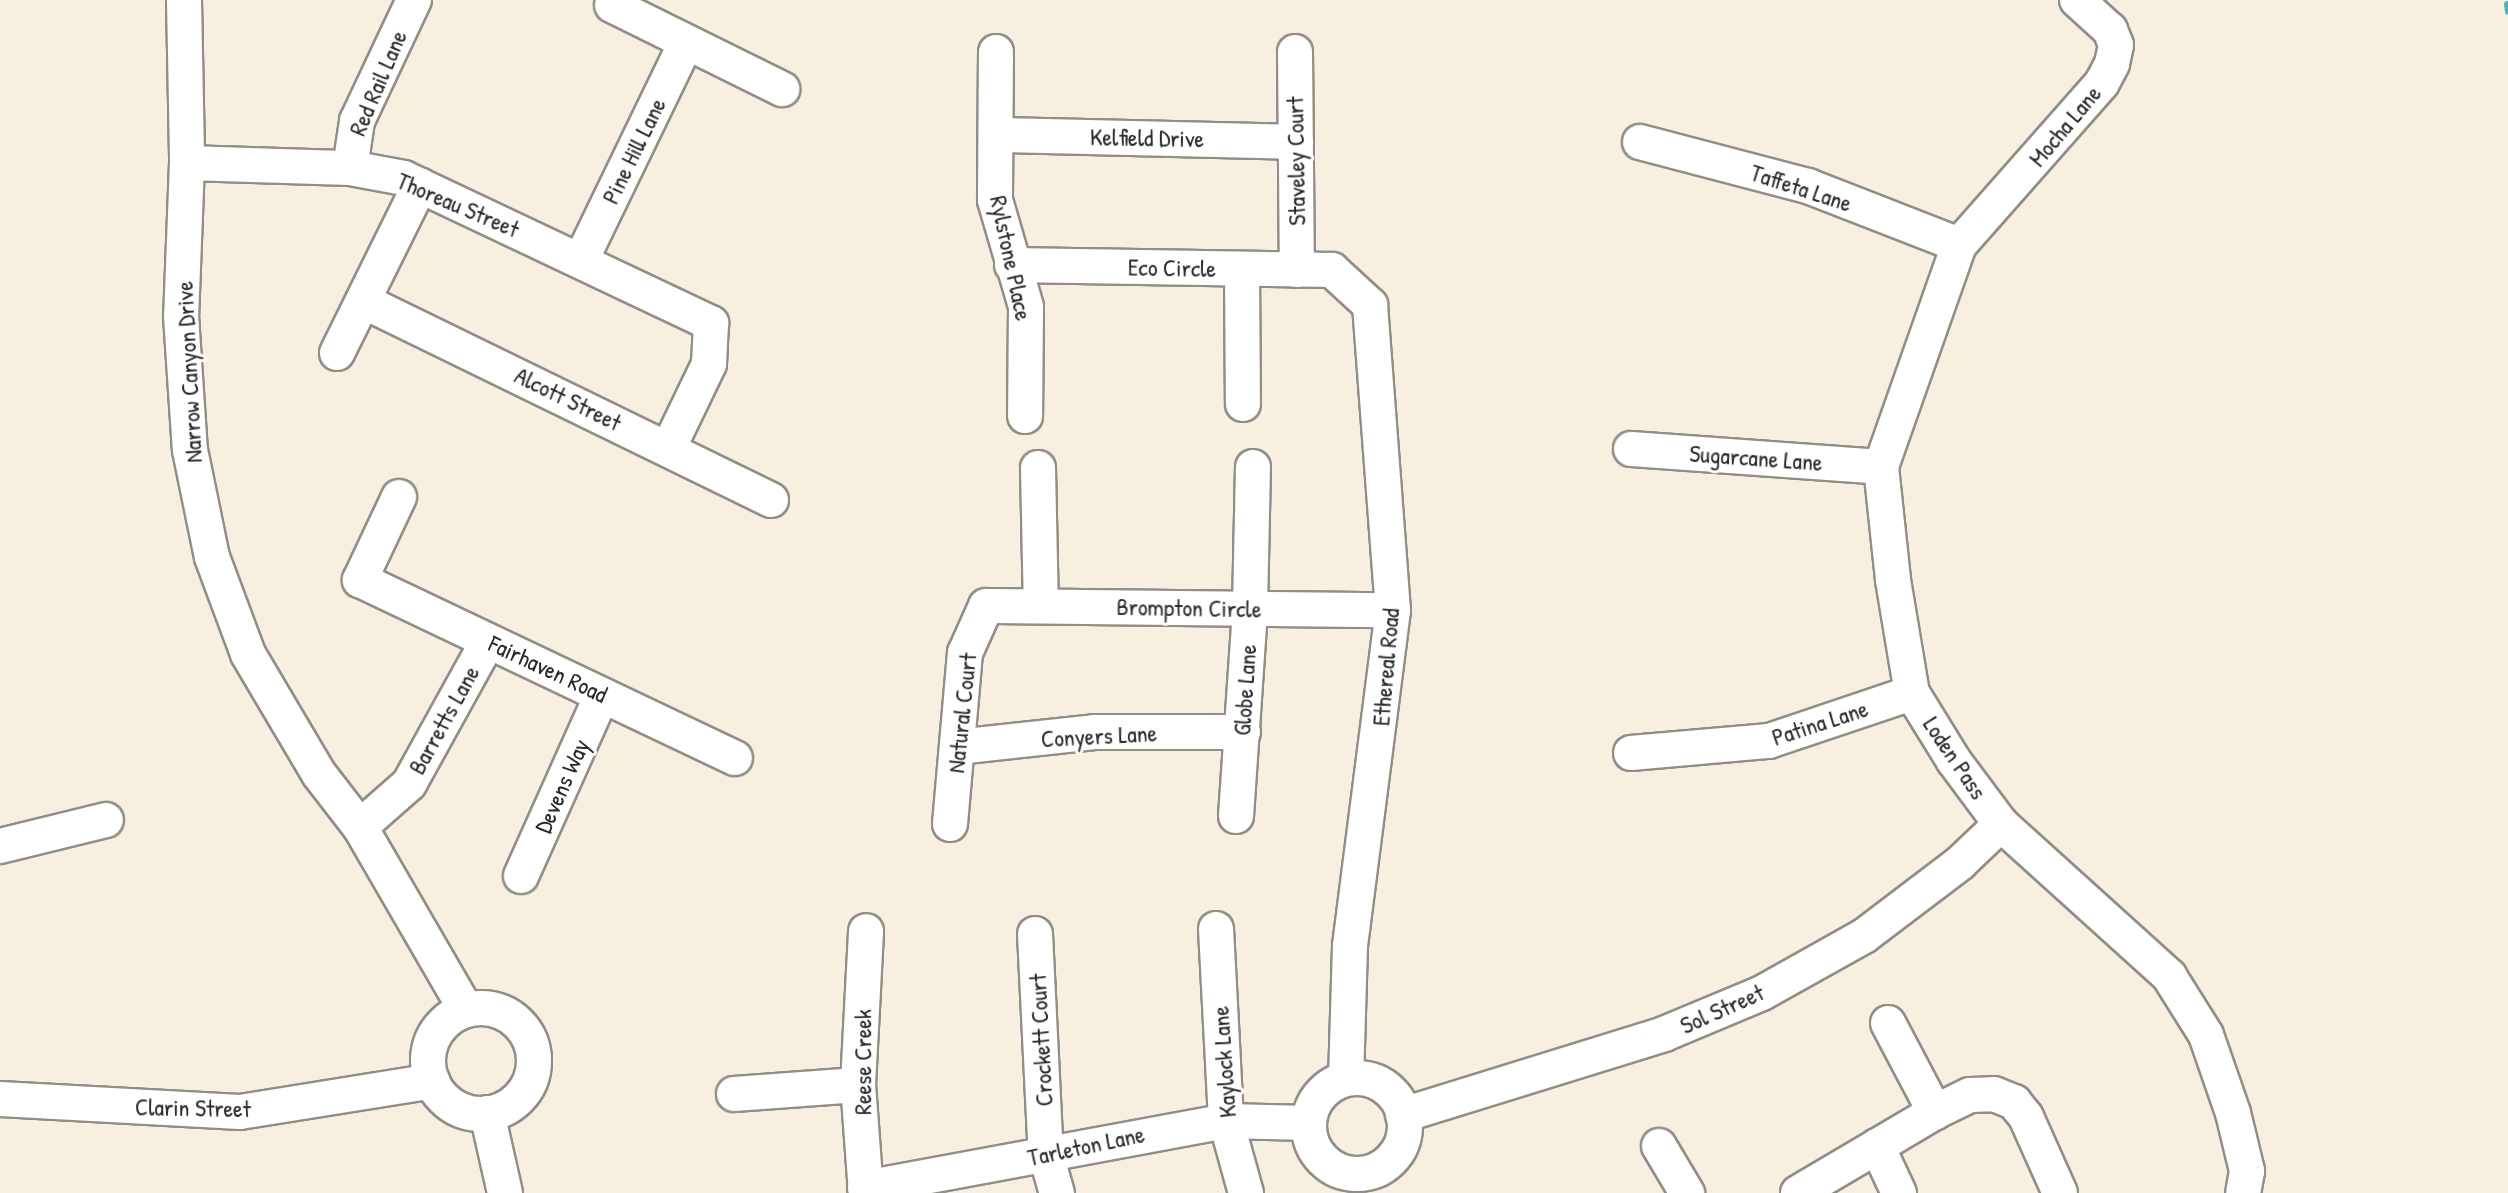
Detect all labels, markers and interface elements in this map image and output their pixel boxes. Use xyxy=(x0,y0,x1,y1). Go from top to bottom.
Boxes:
street label: Red Rail Lane xyxy=(343,26,413,140)
street label: Mocha Lane xyxy=(2023,80,2107,172)
street label: Pine Hill Lane xyxy=(596,93,672,209)
street label: Staveley Court xyxy=(1280,96,1312,226)
street label: Kelfield Drive xyxy=(1090,123,1204,153)
street label: Taffeta Lane xyxy=(1747,158,1855,218)
street label: Thoreau Street xyxy=(392,166,524,244)
street label: Rylstone Place xyxy=(984,193,1038,323)
street label: Eco Circle xyxy=(1128,253,1216,283)
street label: Narrow Canyon Drive xyxy=(170,281,208,463)
street label: Alcott Street xyxy=(510,361,626,437)
street label: Sugarcane Lane xyxy=(1688,439,1824,477)
street label: Brompton Circle xyxy=(1116,592,1262,624)
street label: Ethereal Road xyxy=(1367,607,1405,727)
street label: Fairhaven Road xyxy=(484,629,612,709)
street label: Globe Lane xyxy=(1227,643,1263,737)
street label: Natural Court xyxy=(941,652,983,774)
street label: Barretts Lane xyxy=(402,661,486,779)
street label: Patina Lane xyxy=(1768,694,1872,752)
street label: Loden Pass xyxy=(1917,711,1993,805)
street label: Conyers Lane xyxy=(1040,719,1158,753)
street label: Devens Way xyxy=(528,734,596,838)
street label: Crockett Court xyxy=(1023,973,1059,1107)
street label: Sol Street xyxy=(1676,978,1768,1040)
street label: Kaylock Lane xyxy=(1206,1005,1242,1119)
street label: Reese Creek xyxy=(849,1009,877,1115)
street label: Clarin Street xyxy=(135,1093,251,1123)
street label: Tarleton Lane xyxy=(1025,1120,1147,1172)

